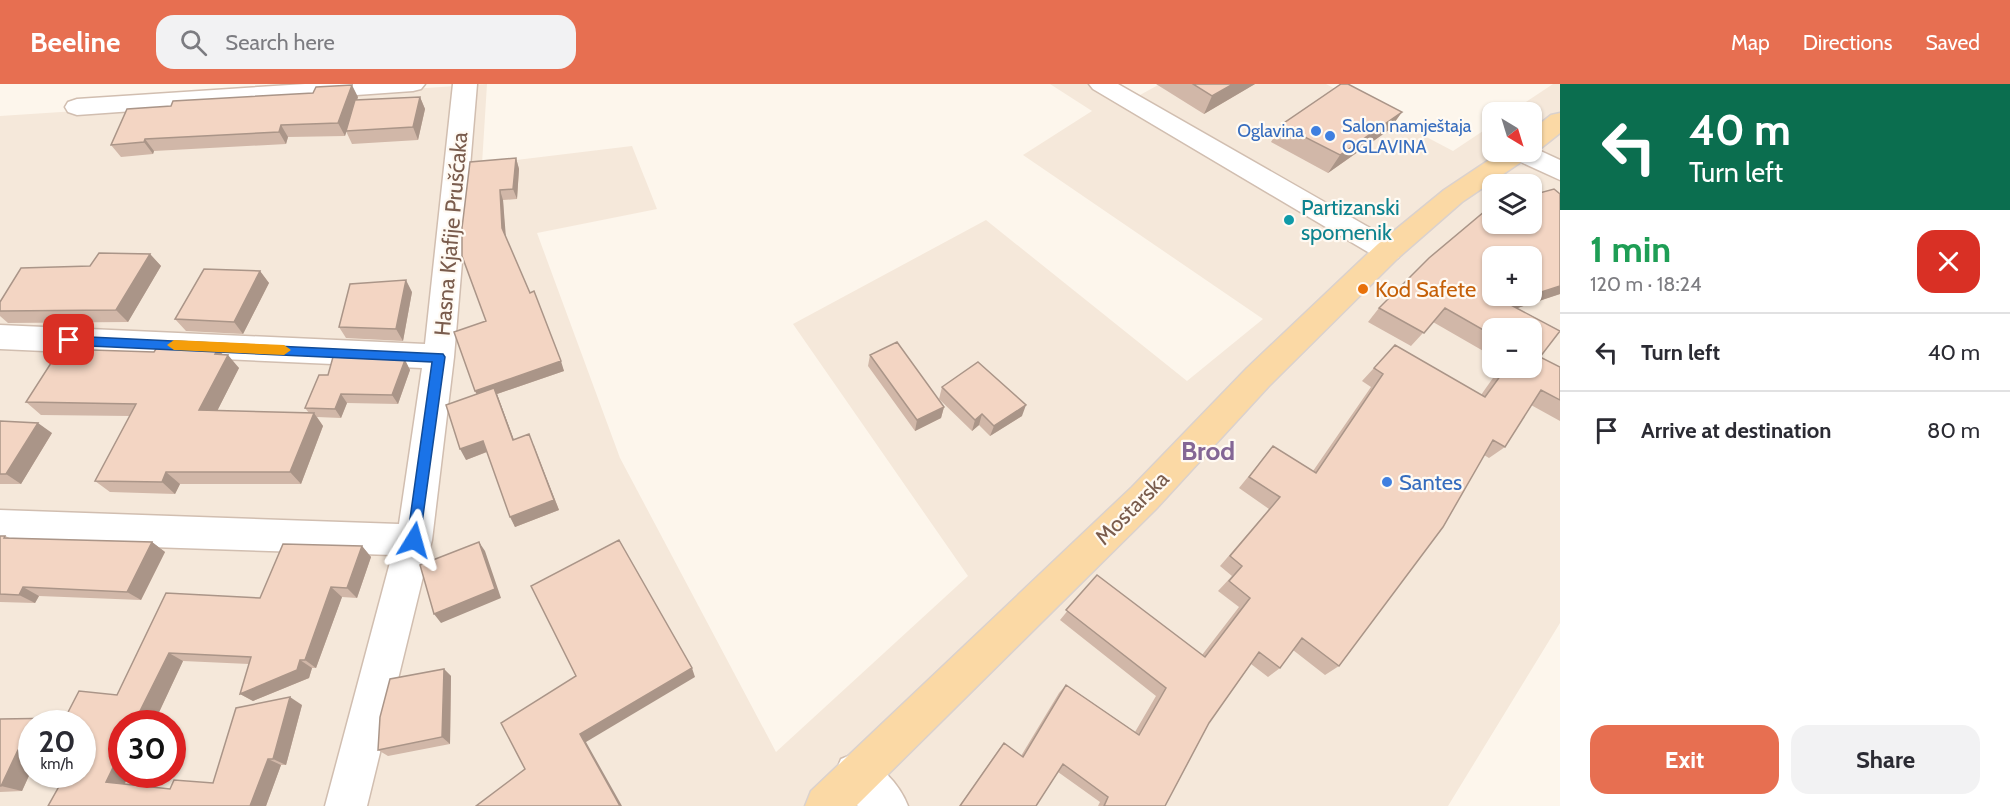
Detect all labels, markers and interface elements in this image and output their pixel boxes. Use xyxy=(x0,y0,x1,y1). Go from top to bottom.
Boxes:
search box xyxy=(156,15,576,69)
text: Beeline xyxy=(30,25,120,59)
icon: search xyxy=(177,26,210,59)
text: Search here xyxy=(225,29,335,56)
text: Map xyxy=(1731,30,1770,55)
text: Directions xyxy=(1803,30,1892,55)
text: Saved xyxy=(1925,30,1980,55)
north arrow xyxy=(1482,102,1542,162)
map controls xyxy=(1482,102,1542,378)
text: 40 m xyxy=(1689,104,1791,156)
icon: left xyxy=(1590,108,1668,186)
place label: Salon namještaja OGLAVINA xyxy=(1342,115,1472,158)
place label: Oglavina xyxy=(1237,120,1304,142)
marker: Oglavina xyxy=(1309,124,1323,138)
marker: Salon namještaja OGLAVINA xyxy=(1323,129,1337,143)
street label: Hasna Kjafije Prušćaka xyxy=(429,131,473,337)
text: Turn left xyxy=(1689,156,1783,189)
button: layers xyxy=(1482,174,1542,234)
place label: Partizanski spomenik xyxy=(1301,194,1400,246)
marker: Partizanski spomenik xyxy=(1282,213,1296,227)
text: 1 min xyxy=(1590,227,1671,271)
button: close xyxy=(1917,230,1980,293)
button: + xyxy=(1482,246,1542,306)
text: 120 m · 18:24 xyxy=(1590,272,1702,296)
place label: Kod Safete xyxy=(1375,276,1476,303)
marker: Kod Safete xyxy=(1356,282,1370,296)
pin xyxy=(43,314,94,365)
button: − xyxy=(1482,318,1542,378)
icon: arrive xyxy=(52,323,85,356)
icon: left xyxy=(1590,336,1623,369)
text: Turn left xyxy=(1641,339,1720,366)
text: 40 m xyxy=(1928,339,1980,366)
icon: arrive xyxy=(1590,414,1623,447)
text: Arrive at destination xyxy=(1641,417,1831,444)
text: 80 m xyxy=(1927,417,1980,444)
district label: Brod xyxy=(1181,435,1235,467)
street label: Mostarska xyxy=(1090,465,1175,550)
place label: Santes xyxy=(1399,469,1462,496)
marker: Santes xyxy=(1380,475,1394,489)
position arrow xyxy=(382,508,446,572)
speed limit sign: 30 xyxy=(108,710,186,788)
text: 20 xyxy=(38,723,76,760)
button: Exit xyxy=(1590,725,1779,794)
button: Share xyxy=(1791,725,1980,794)
text: km/h xyxy=(41,755,73,773)

